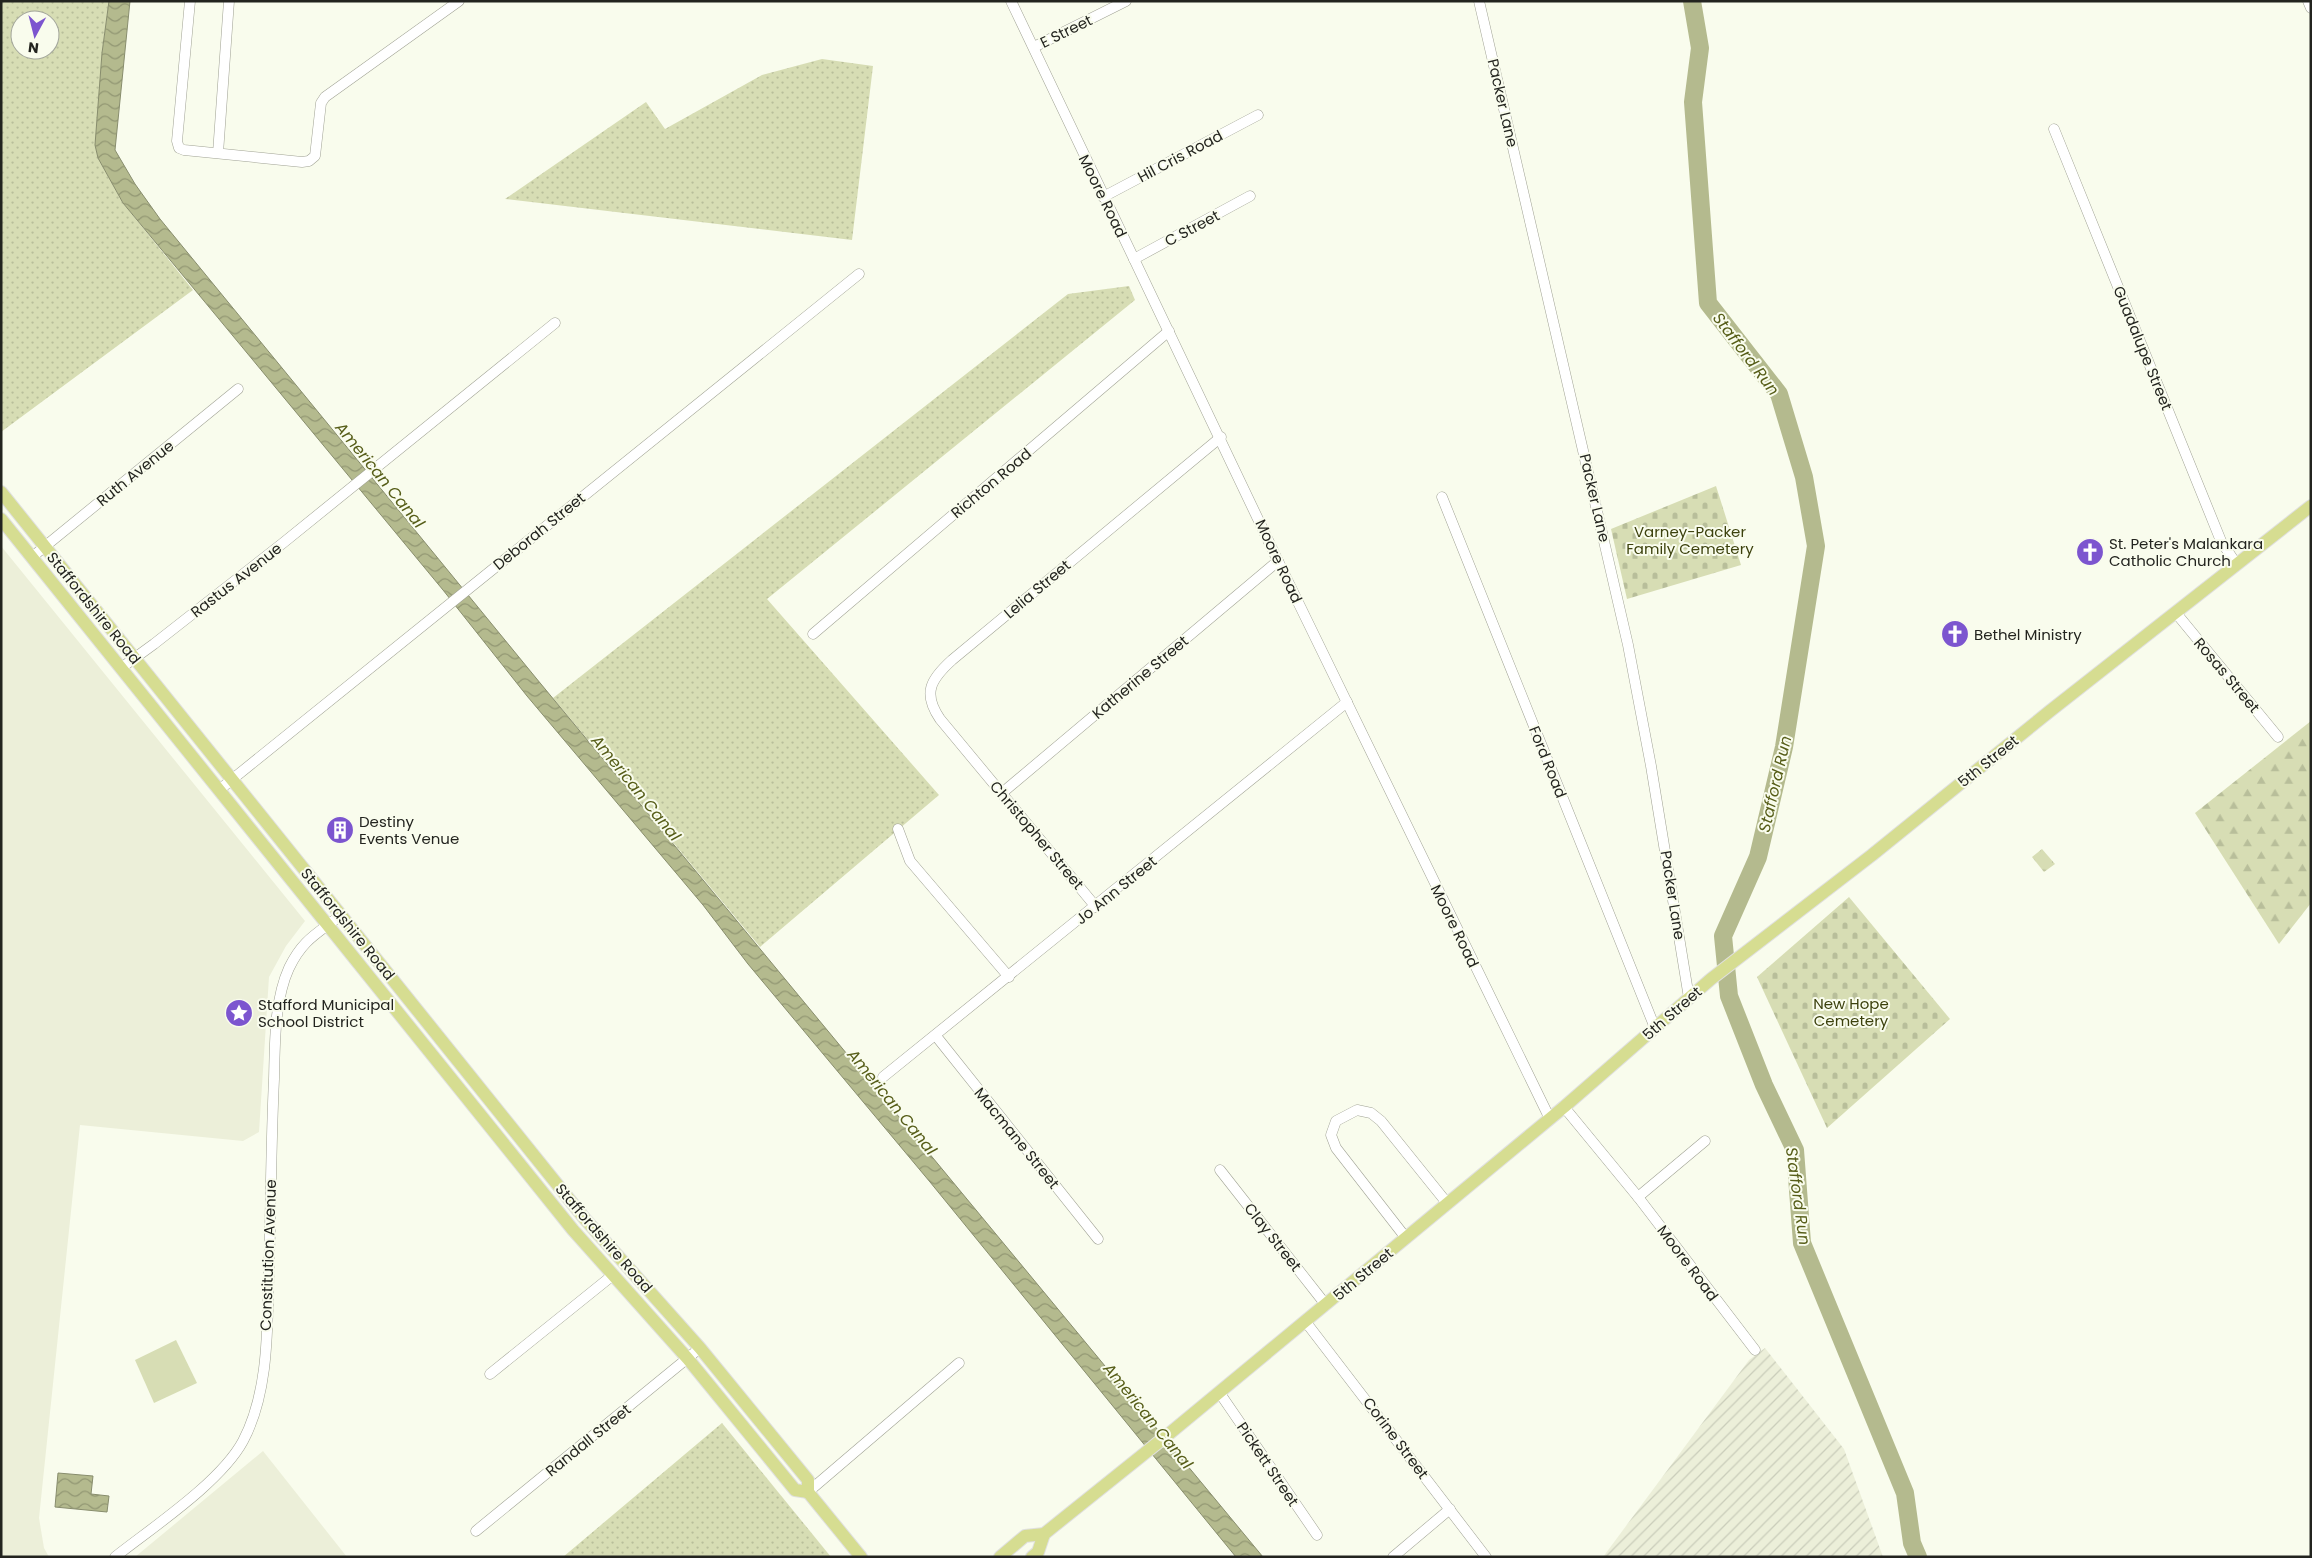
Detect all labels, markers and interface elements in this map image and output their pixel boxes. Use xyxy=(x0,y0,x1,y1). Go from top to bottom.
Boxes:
street label: E Street xyxy=(1036,9,1096,53)
north arrow xyxy=(10,10,60,60)
text: N xyxy=(27,37,40,58)
street label: Packer Lane xyxy=(1483,57,1523,149)
street label: Hil Cris Road xyxy=(1134,125,1226,187)
street label: Moore Road xyxy=(1074,151,1132,241)
street label: C Street xyxy=(1161,205,1223,251)
street label: Guadalupe Street xyxy=(2108,283,2178,413)
water label: Stafford Run xyxy=(1707,308,1785,400)
water label: American Canal xyxy=(329,416,430,533)
street label: Ruth Avenue xyxy=(92,435,178,511)
street label: Richton Road xyxy=(946,443,1036,523)
street label: Packer Lane xyxy=(1575,452,1615,544)
street label: Deborah Street xyxy=(489,487,589,575)
street label: Moore Road xyxy=(1250,516,1308,606)
park label: Varney-Packer Family Cemetery xyxy=(1626,521,1754,559)
place label: St. Peter's Malankara Catholic Church xyxy=(2109,533,2263,571)
church icon: St. Peter's Malankara Catholic Church xyxy=(2075,537,2105,567)
street label: Rastus Avenue xyxy=(186,538,286,622)
street label: Staffordshire Road xyxy=(42,548,146,668)
street label: Lelia Street xyxy=(999,555,1075,623)
church icon: Bethel Ministry xyxy=(1940,619,1970,649)
place label: Bethel Ministry xyxy=(1974,624,2082,645)
street label: Katherine Street xyxy=(1087,631,1193,723)
street label: Rosas Street xyxy=(2189,633,2265,717)
street label: Ford Road xyxy=(1524,723,1572,801)
water label: American Canal xyxy=(585,729,686,846)
street label: 5th Street xyxy=(1953,730,2023,792)
water label: Stafford Run xyxy=(1753,733,1797,835)
street label: Christopher Street xyxy=(985,776,1089,894)
place label: Destiny Events Venue xyxy=(359,811,459,849)
building icon: Destiny Events Venue xyxy=(325,815,355,845)
street label: Packer Lane xyxy=(1656,849,1690,941)
street label: Jo Ann Street xyxy=(1071,851,1161,929)
street label: Staffordshire Road xyxy=(296,864,400,984)
street label: Moore Road xyxy=(1426,881,1484,971)
street label: 5th Street xyxy=(1638,981,1706,1045)
park label: New Hope Cemetery xyxy=(1813,993,1889,1031)
place label: Stafford Municipal School District xyxy=(258,994,394,1032)
place icon: Stafford Municipal School District xyxy=(224,998,254,1028)
water label: American Canal xyxy=(841,1043,942,1160)
street label: Macmane Street xyxy=(970,1083,1064,1193)
water label: Stafford Run xyxy=(1780,1146,1816,1246)
street label: Constitution Avenue xyxy=(255,1179,281,1331)
street label: Staffordshire Road xyxy=(551,1179,657,1297)
street label: Clay Street xyxy=(1240,1198,1306,1276)
street label: Moore Road xyxy=(1653,1221,1723,1305)
street label: 5th Street xyxy=(1329,1243,1397,1305)
water label: American Canal xyxy=(1097,1357,1198,1474)
street label: Corine Street xyxy=(1358,1393,1434,1483)
street label: Randall Street xyxy=(541,1399,635,1481)
street label: Pickett Street xyxy=(1232,1418,1304,1510)

